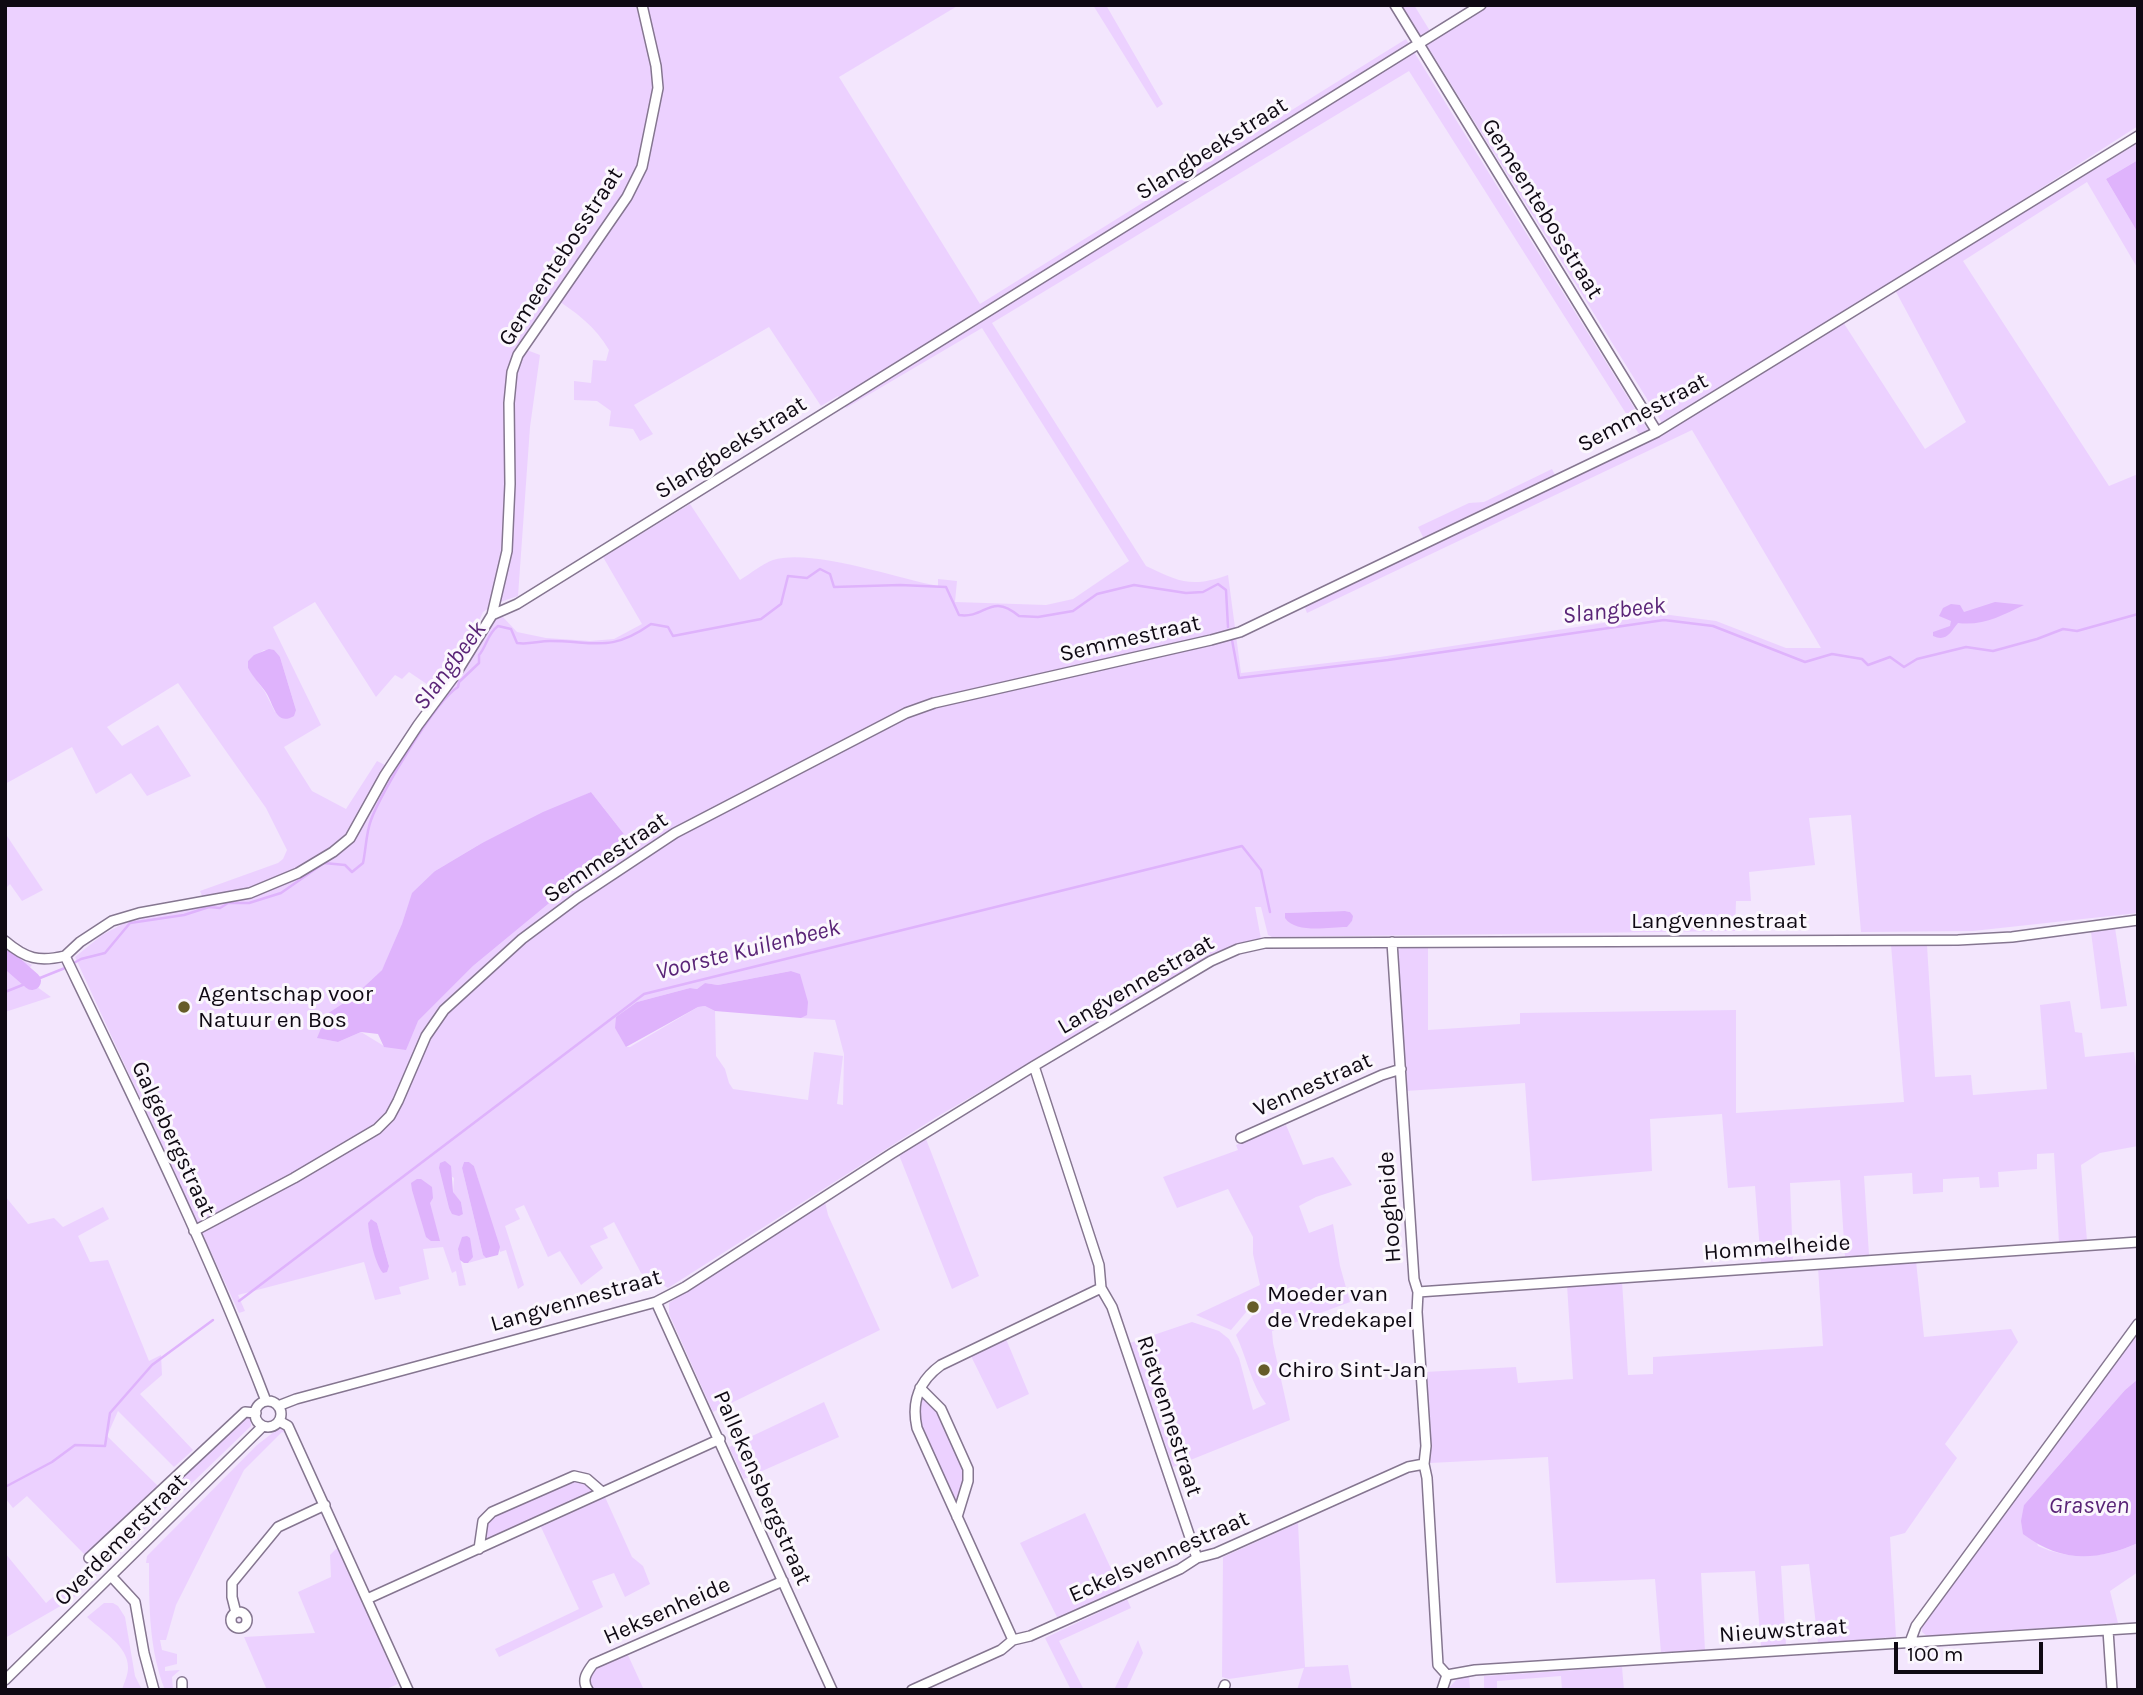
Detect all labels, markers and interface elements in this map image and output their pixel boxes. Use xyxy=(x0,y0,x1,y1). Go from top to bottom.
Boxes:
street label: Slangbeekstraat xyxy=(1131,91,1293,207)
street label: Gemeentebosstraat xyxy=(1475,114,1609,304)
street label: Gemeentebosstraat xyxy=(493,163,629,351)
street label: Semmestraat xyxy=(1573,367,1713,459)
street label: Slangbeekstraat xyxy=(650,390,812,506)
water label: Slangbeek xyxy=(1561,591,1667,631)
street label: Semmestraat xyxy=(1057,609,1203,669)
water label: Slangbeek xyxy=(407,616,493,716)
street label: Semmestraat xyxy=(539,806,673,910)
street label: Langvennestraat xyxy=(1631,907,1807,935)
water label: Voorste Kuilenbeek xyxy=(653,913,843,987)
street label: Langvennestraat xyxy=(1053,929,1219,1041)
place label: Agentschap voor Natuur en Bos xyxy=(198,980,373,1034)
marker: Agentschap voor Natuur en Bos xyxy=(176,999,192,1015)
street label: Vennestraat xyxy=(1250,1047,1376,1123)
street label: Galgebergstraat xyxy=(125,1057,221,1221)
street label: Hoogheide xyxy=(1372,1150,1408,1264)
street label: Hommelheide xyxy=(1703,1229,1851,1267)
street label: Langvennestraat xyxy=(487,1263,665,1339)
place label: Moeder van de Vredekapel xyxy=(1267,1280,1413,1334)
marker: Moeder van de Vredekapel xyxy=(1245,1299,1261,1315)
street label: Rietvennestraat xyxy=(1130,1332,1208,1500)
place label: Chiro Sint-Jan xyxy=(1278,1356,1426,1384)
marker: Chiro Sint-Jan xyxy=(1256,1362,1272,1378)
street label: Pallekensbergstraat xyxy=(707,1386,817,1590)
street label: Overdemerstraat xyxy=(49,1468,193,1612)
water label: Grasven xyxy=(2049,1492,2129,1520)
street label: Eckelsvennestraat xyxy=(1065,1505,1253,1609)
street label: Heksenheide xyxy=(599,1571,735,1651)
street label: Nieuwstraat xyxy=(1718,1613,1848,1649)
scale bar xyxy=(1898,1628,2047,1672)
text: 100 m xyxy=(1907,1642,1964,1666)

